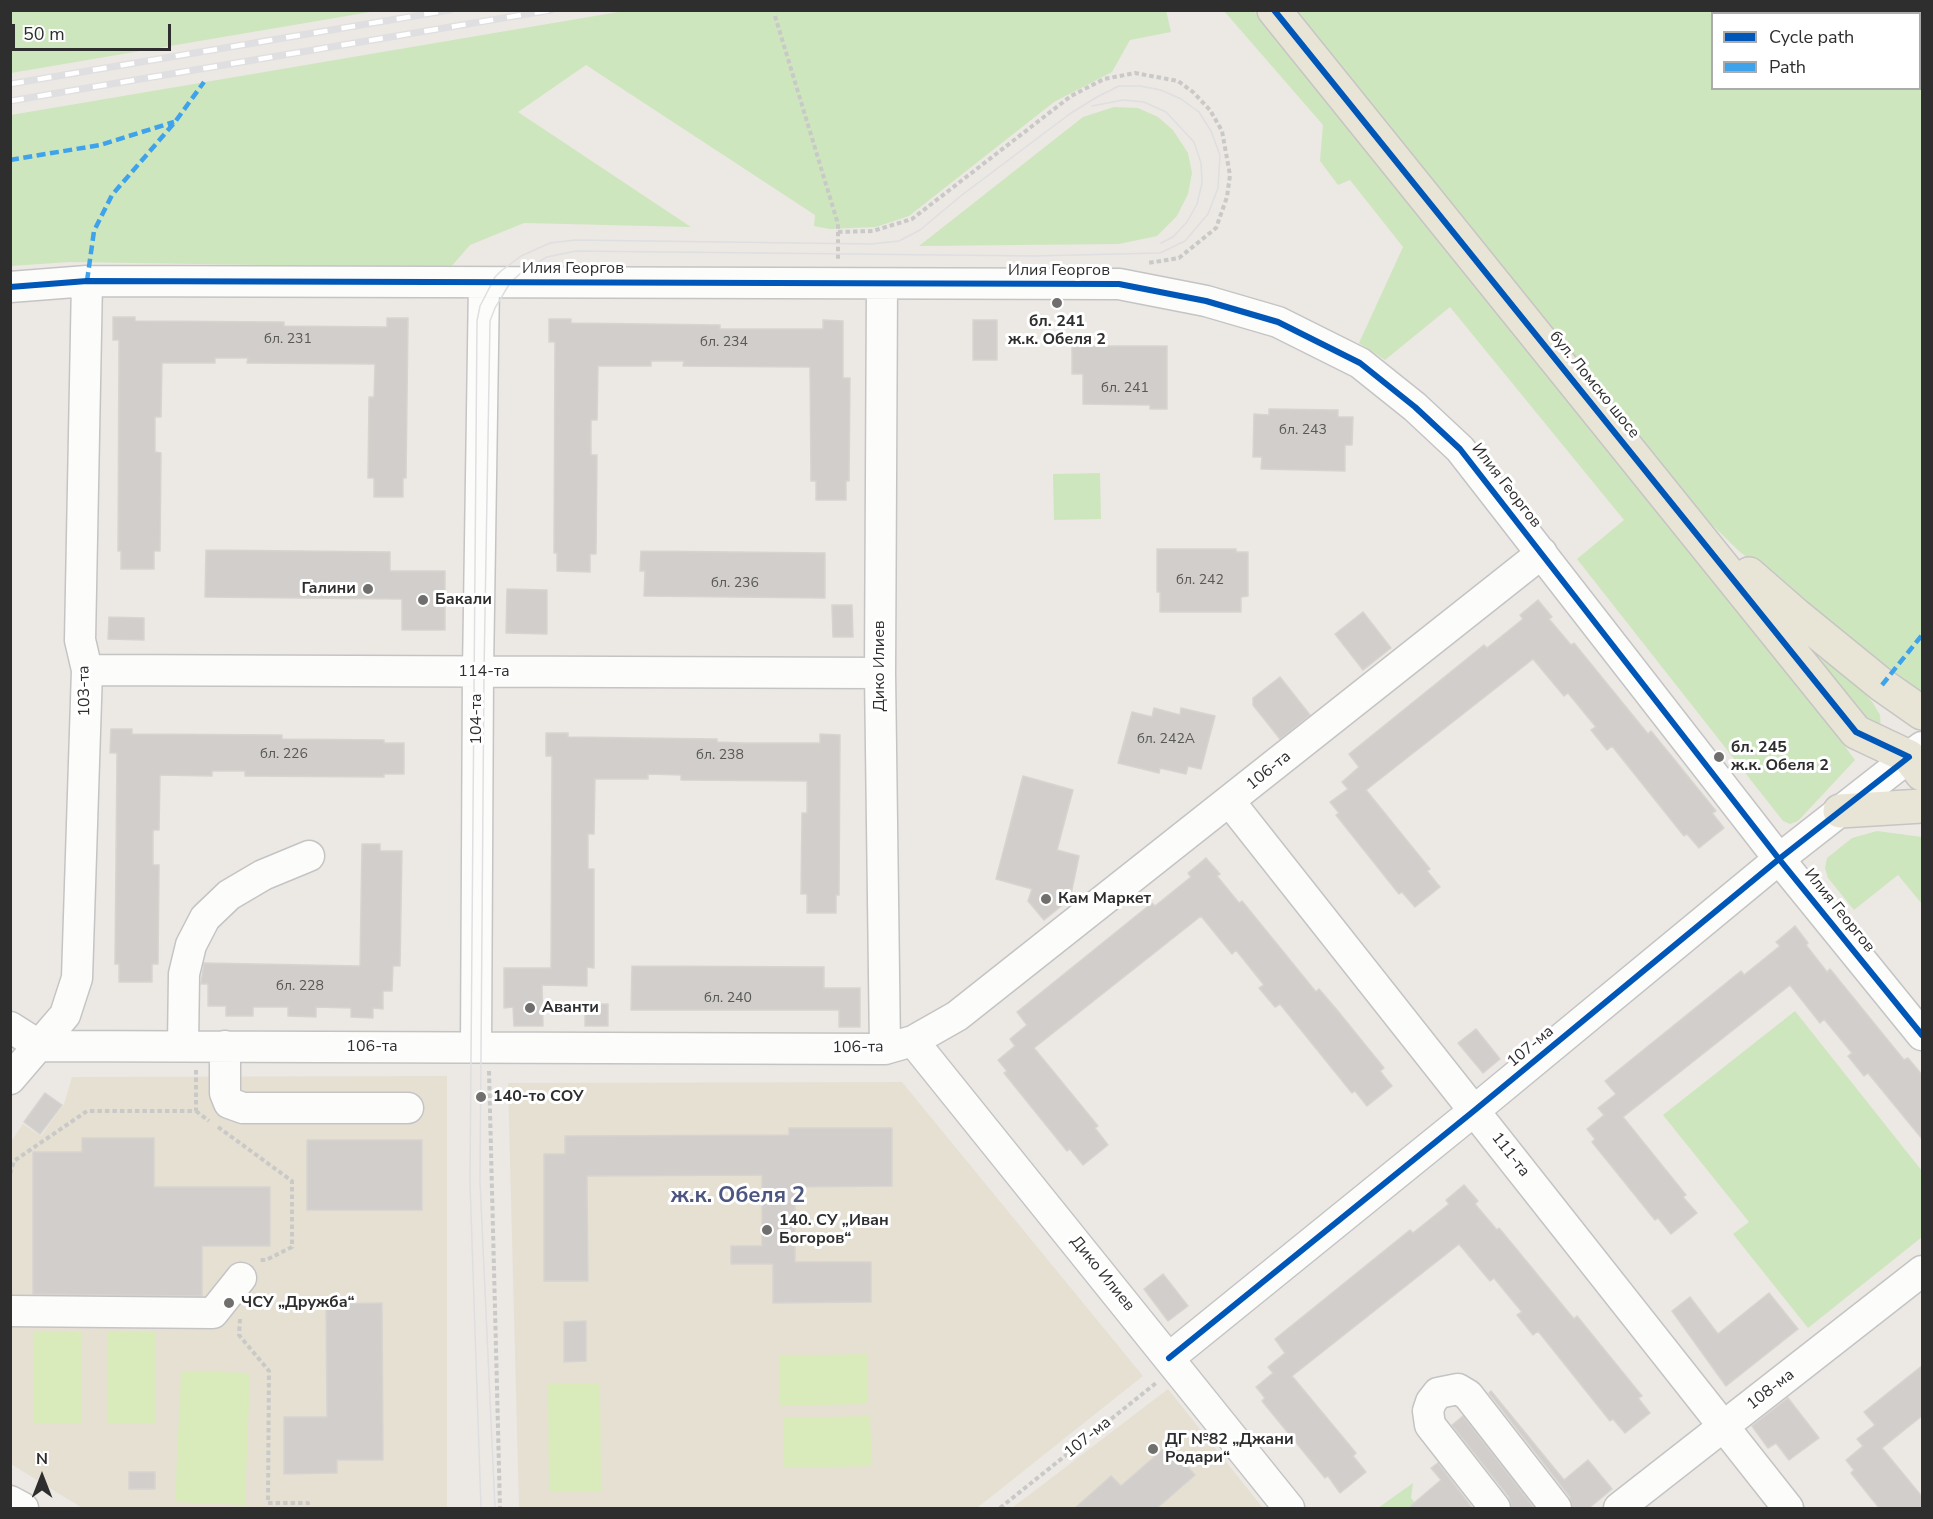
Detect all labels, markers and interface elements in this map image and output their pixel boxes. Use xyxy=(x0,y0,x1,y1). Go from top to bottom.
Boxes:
scale bar xyxy=(15,12,174,50)
legend xyxy=(1711,12,1921,90)
text: 50 m xyxy=(23,22,65,46)
text: Cycle path xyxy=(1769,25,1854,49)
text: Path xyxy=(1769,55,1806,79)
street label: Илия Георгов xyxy=(522,259,624,279)
street label: Илия Георгов xyxy=(1008,261,1110,281)
marker: бл. 241 ж.к. Обеля 2 xyxy=(1050,296,1064,310)
place label: бл. 241 ж.к. Обеля 2 xyxy=(1008,312,1106,350)
street label: бул. Ломско шосе xyxy=(1545,327,1643,443)
house number: бл. 231 xyxy=(264,332,312,348)
house number: бл. 234 xyxy=(700,335,748,351)
house number: бл. 241 xyxy=(1101,381,1149,397)
house number: бл. 243 xyxy=(1279,423,1327,439)
street label: Илия Георгов xyxy=(1467,440,1545,532)
house number: бл. 242 xyxy=(1176,573,1224,589)
house number: бл. 236 xyxy=(711,576,759,592)
place label: Галини xyxy=(301,579,356,599)
marker: Галини xyxy=(361,582,375,596)
place label: Бакали xyxy=(435,590,492,610)
marker: Бакали xyxy=(416,593,430,607)
street label: Дико Илиев xyxy=(870,620,890,712)
street label: 114-та xyxy=(458,662,510,682)
street label: 103-та xyxy=(75,665,95,717)
street label: 104-та xyxy=(467,693,487,745)
house number: бл. 242А xyxy=(1137,732,1195,748)
place label: бл. 245 ж.к. Обеля 2 xyxy=(1731,738,1829,776)
house number: бл. 226 xyxy=(260,747,308,763)
street label: 106-та xyxy=(1243,747,1295,795)
house number: бл. 238 xyxy=(696,748,744,764)
marker: бл. 245 ж.к. Обеля 2 xyxy=(1712,750,1726,764)
street label: Илия Георгов xyxy=(1799,865,1879,957)
place label: Кам Маркет xyxy=(1058,889,1151,909)
marker: Кам Маркет xyxy=(1039,892,1053,906)
house number: бл. 228 xyxy=(276,979,324,995)
house number: бл. 240 xyxy=(704,991,752,1007)
place label: Аванти xyxy=(542,998,599,1018)
marker: Аванти xyxy=(523,1001,537,1015)
street label: 107-ма xyxy=(1504,1022,1558,1072)
street label: 106-та xyxy=(346,1037,398,1057)
street label: 106-та xyxy=(832,1038,884,1058)
place label: 140-то СОУ xyxy=(493,1087,583,1107)
marker: 140-то СОУ xyxy=(474,1090,488,1104)
street label: 111-та xyxy=(1487,1129,1533,1181)
district label: ж.к. Обеля 2 xyxy=(671,1184,805,1210)
place label: 140. СУ „Иван Богоров“ xyxy=(779,1211,889,1249)
marker: 140. СУ „Иван Богоров“ xyxy=(760,1223,774,1237)
street label: Дико Илиев xyxy=(1066,1233,1138,1315)
place label: ЧСУ „Дружба“ xyxy=(241,1293,355,1313)
marker: ЧСУ „Дружба“ xyxy=(222,1296,236,1310)
street label: 108-ма xyxy=(1744,1366,1798,1414)
street label: 107-ма xyxy=(1061,1413,1115,1463)
place label: ДГ №82 „Джани Родари“ xyxy=(1165,1430,1294,1468)
marker: ДГ №82 „Джани Родари“ xyxy=(1146,1442,1160,1456)
north arrow xyxy=(12,1447,72,1507)
text: N xyxy=(36,1448,48,1470)

